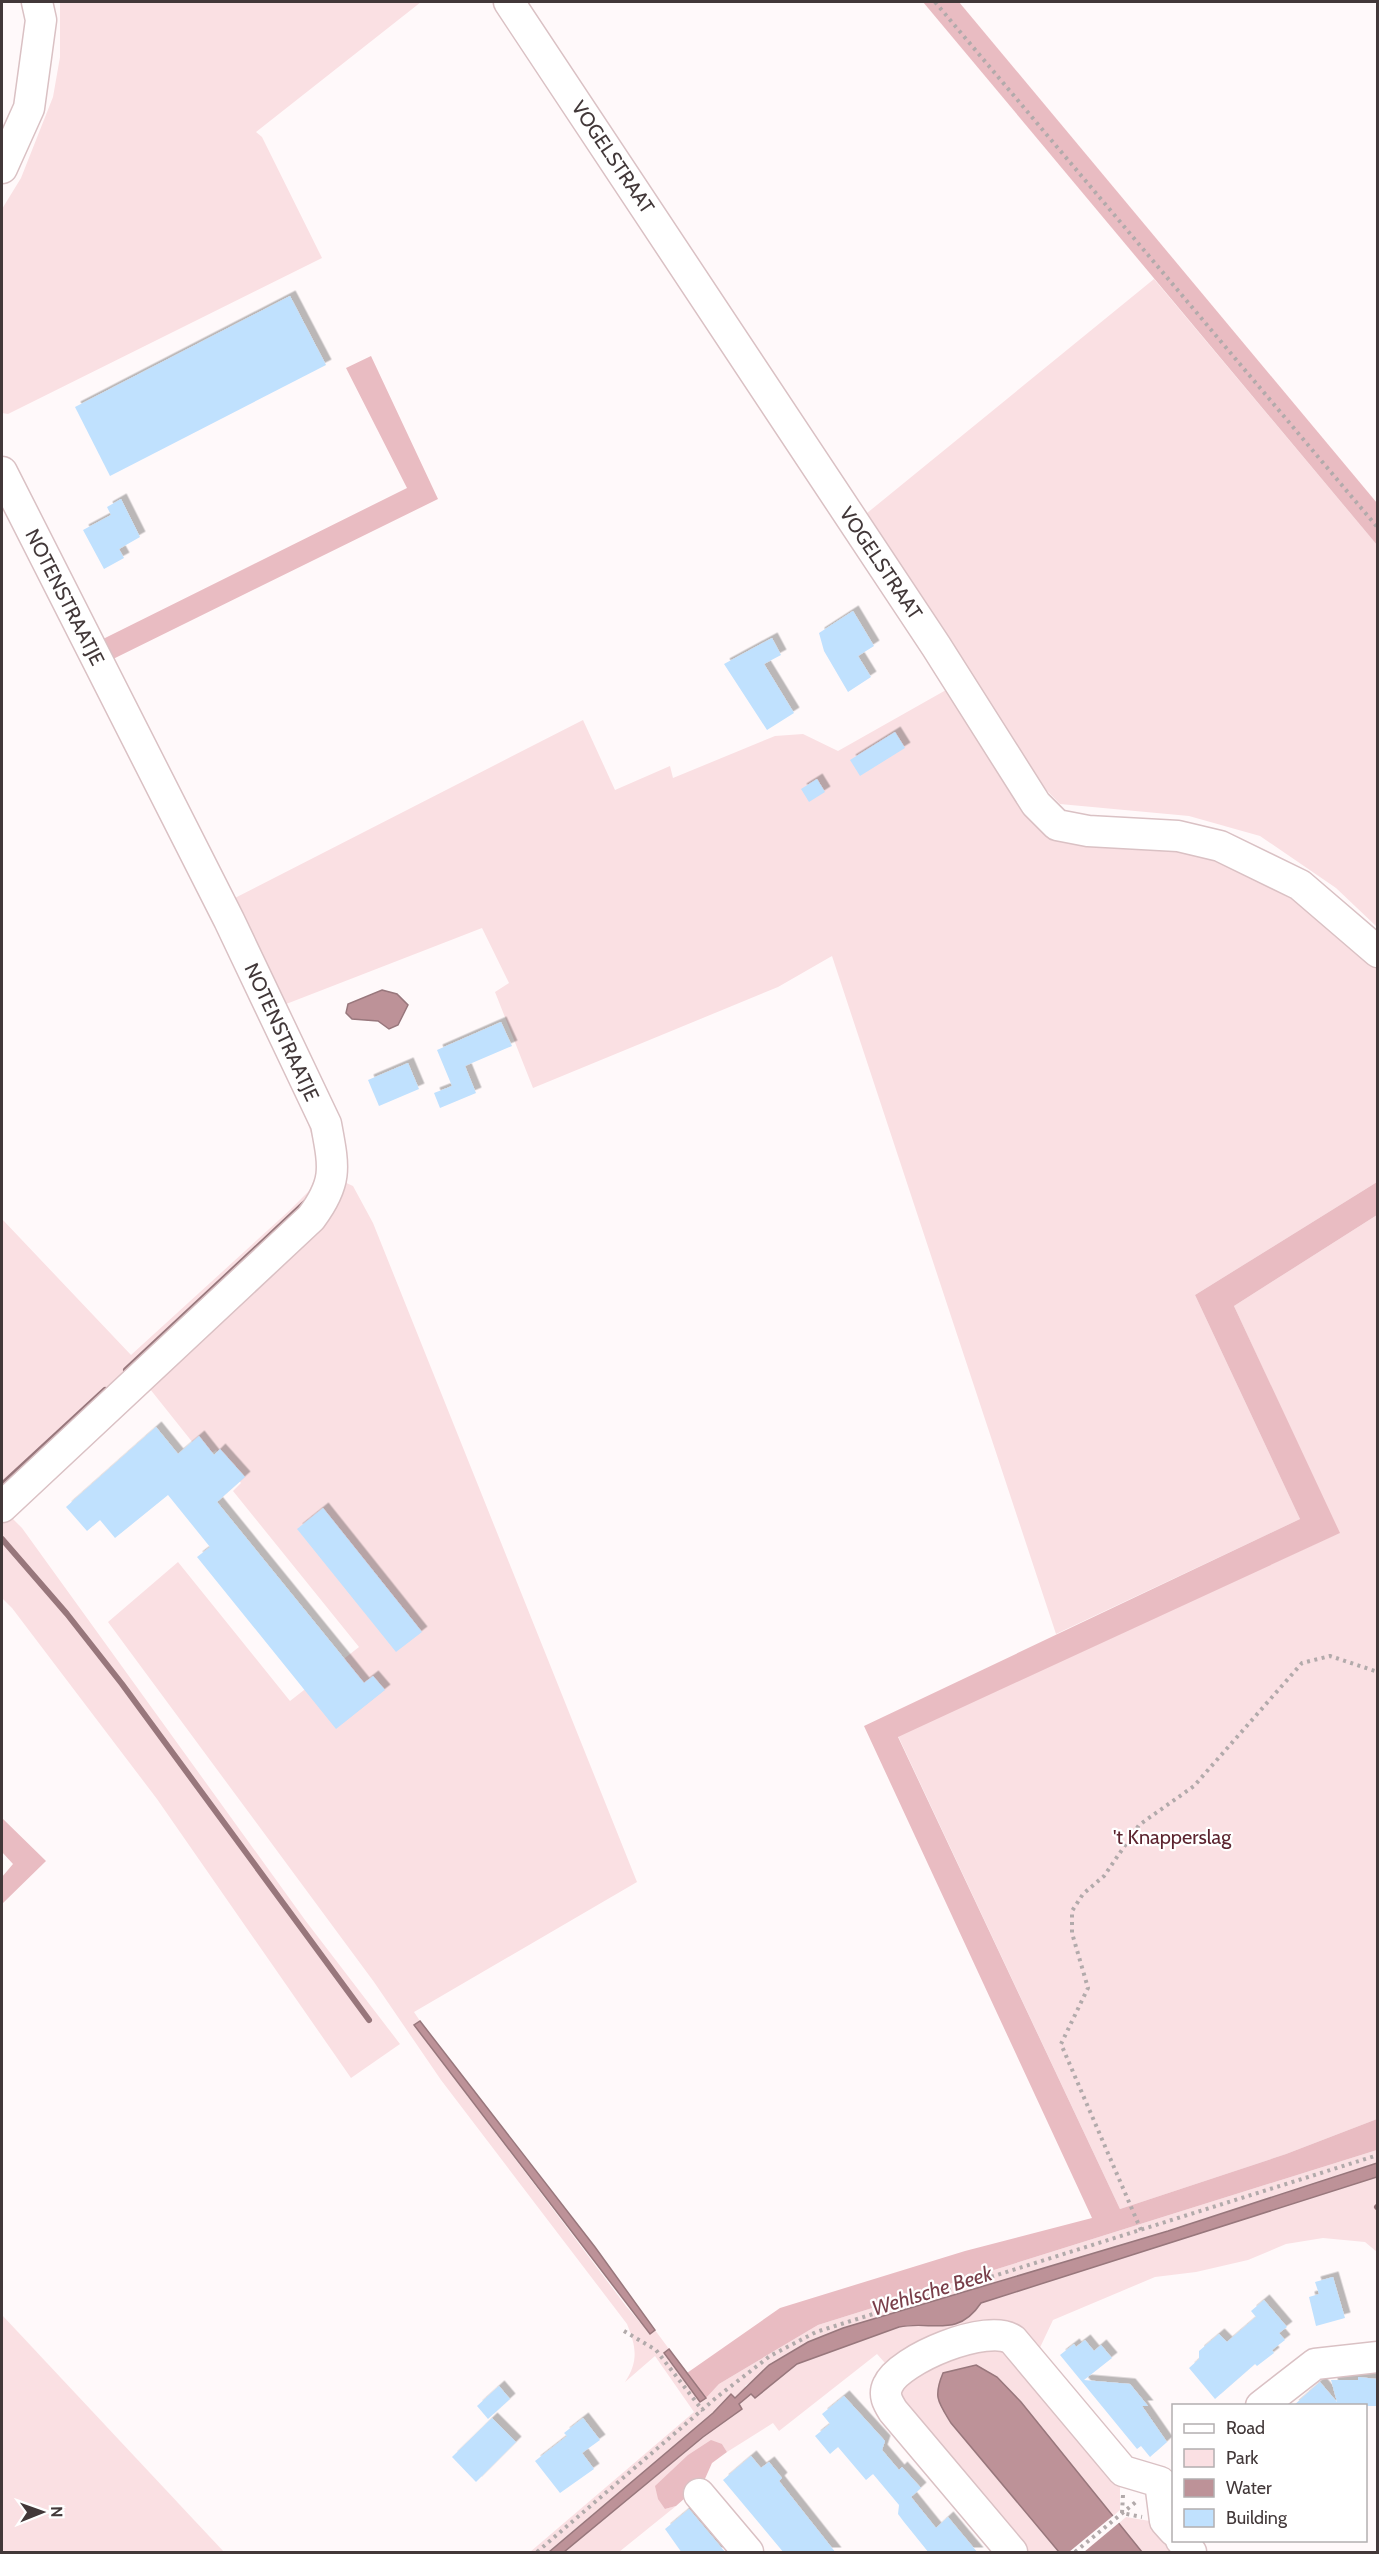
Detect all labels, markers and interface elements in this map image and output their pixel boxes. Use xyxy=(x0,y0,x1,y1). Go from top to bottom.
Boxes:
street label: VOGELSTRAAT xyxy=(567,96,660,218)
street label: VOGELSTRAAT xyxy=(835,502,928,624)
street label: NOTENSTRAATJE xyxy=(20,525,110,669)
street label: NOTENSTRAATJE xyxy=(240,959,324,1105)
park label: 't Knapperslag xyxy=(1113,1825,1232,1849)
water label: Wehlsche Beek xyxy=(869,2260,996,2321)
legend xyxy=(1172,2404,1367,2542)
text: Road xyxy=(1226,2417,1265,2439)
text: Park xyxy=(1226,2447,1259,2469)
text: Water xyxy=(1226,2477,1272,2499)
north arrow xyxy=(12,2482,72,2542)
text: N xyxy=(47,2506,66,2518)
text: Building xyxy=(1226,2507,1288,2529)

